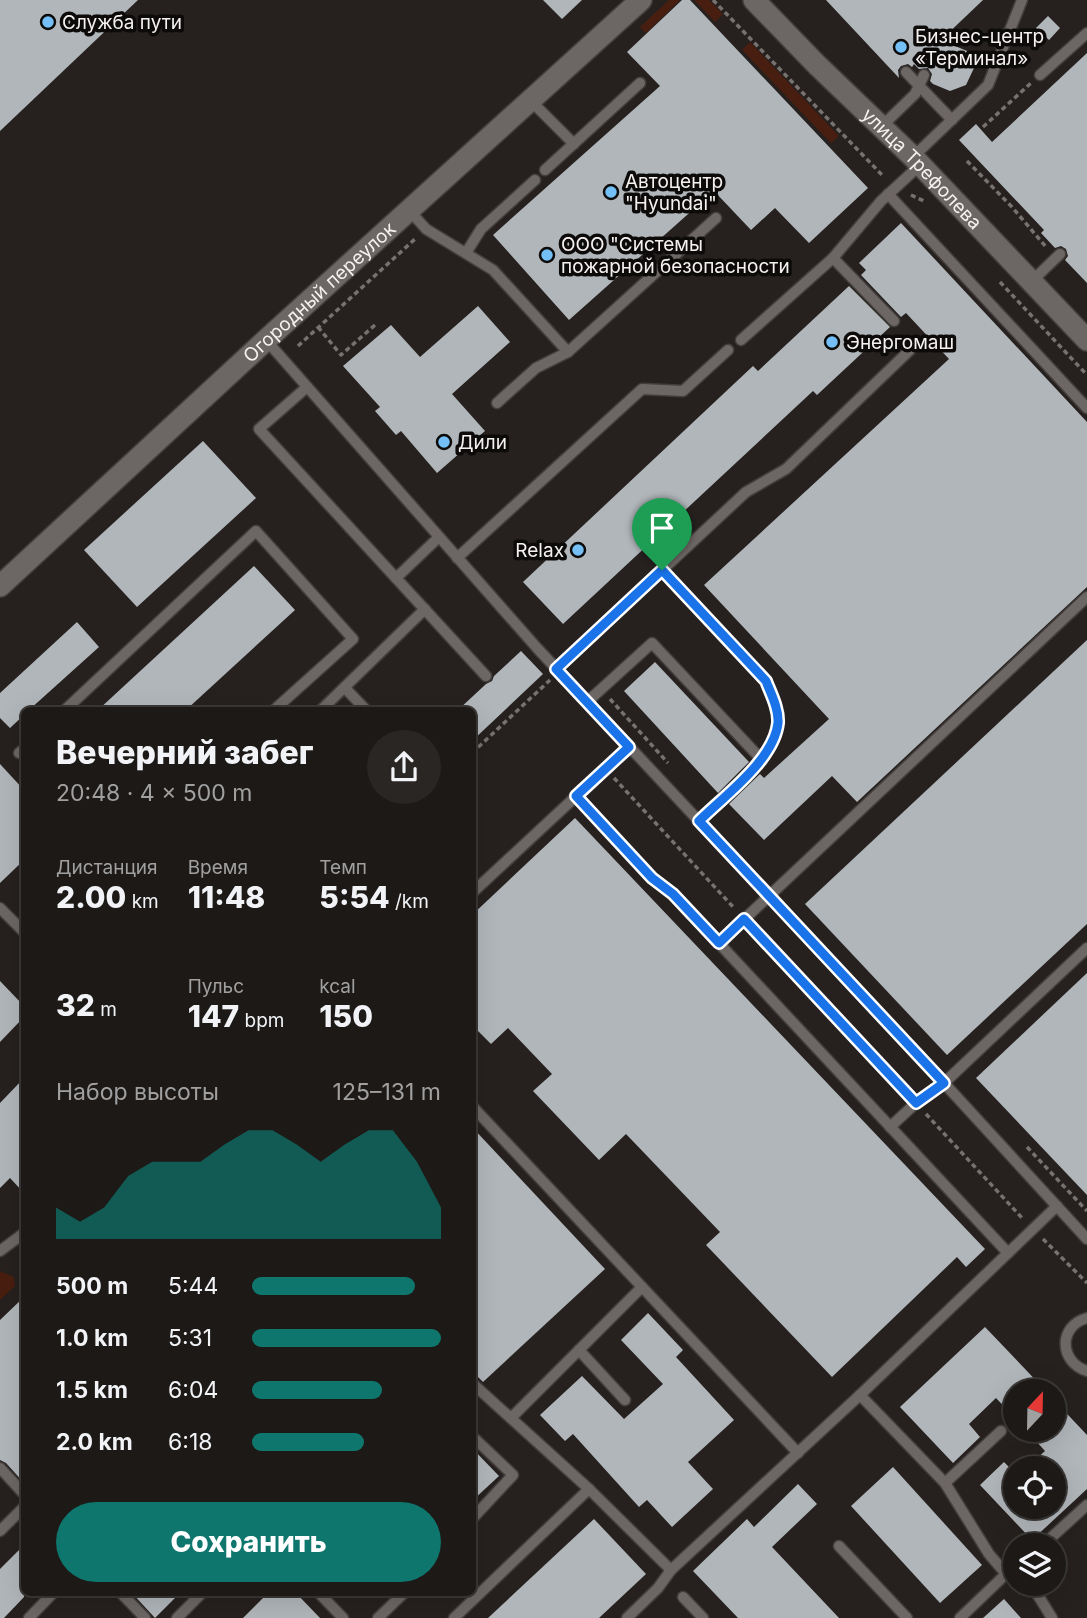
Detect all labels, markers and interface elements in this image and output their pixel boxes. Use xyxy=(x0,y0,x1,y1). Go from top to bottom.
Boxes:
place label: Служба пути xyxy=(62,11,182,34)
marker: Служба пути xyxy=(40,14,56,30)
place label: Бизнес-центр «Терминал» xyxy=(915,25,1044,70)
marker: Бизнес-центр «Терминал» xyxy=(893,39,909,55)
street label: улица Трефолева xyxy=(857,103,987,234)
place label: Автоцентр "Hyundai" xyxy=(625,170,723,215)
marker: Автоцентр "Hyundai" xyxy=(603,184,619,200)
street label: Огородный переулок xyxy=(238,216,401,367)
place label: ООО "Системы пожарной безопасности xyxy=(561,233,790,278)
marker: ООО "Системы пожарной безопасности xyxy=(539,247,555,263)
place label: Энергомаш xyxy=(846,331,954,354)
marker: Энергомаш xyxy=(824,334,840,350)
place label: Дили xyxy=(458,431,507,454)
marker: Дили xyxy=(436,434,452,450)
pin xyxy=(632,498,692,570)
icon: arrive xyxy=(643,509,681,547)
place label: Relax xyxy=(515,539,564,562)
marker: Relax xyxy=(570,542,586,558)
button: share xyxy=(367,730,441,804)
text: Вечерний забег xyxy=(56,733,313,772)
text: 20:48 · 4 × 500 m xyxy=(56,779,252,807)
text: Дистанция xyxy=(56,856,158,879)
text: Время xyxy=(188,856,248,879)
text: Темп xyxy=(319,856,367,879)
text: 2.00 xyxy=(56,879,126,915)
text: 11:48 xyxy=(188,879,265,915)
text: 5:54 xyxy=(319,879,390,915)
text: km xyxy=(126,890,159,913)
text: /km xyxy=(390,890,429,913)
text: Пульс xyxy=(188,975,244,998)
text: kcal xyxy=(319,975,356,998)
text: 32 xyxy=(56,987,95,1023)
text: m xyxy=(95,998,117,1021)
text: 147 xyxy=(188,998,239,1034)
text: 150 xyxy=(319,998,373,1034)
text: bpm xyxy=(239,1009,284,1032)
text: Набор высоты xyxy=(56,1078,219,1106)
text: 125–131 m xyxy=(333,1078,441,1106)
text: 500 m xyxy=(56,1272,128,1300)
text: 5:44 xyxy=(168,1272,218,1300)
text: 1.0 km xyxy=(56,1324,128,1352)
text: 5:31 xyxy=(168,1324,212,1352)
text: 1.5 km xyxy=(56,1376,128,1404)
text: 6:04 xyxy=(168,1376,218,1404)
north arrow xyxy=(1003,1379,1066,1442)
map controls xyxy=(1003,1379,1066,1596)
text: 2.0 km xyxy=(56,1428,133,1456)
text: 6:18 xyxy=(168,1428,212,1456)
button: locate xyxy=(1003,1456,1066,1519)
button: Сохранить xyxy=(56,1502,441,1582)
button: layers xyxy=(1003,1533,1066,1596)

